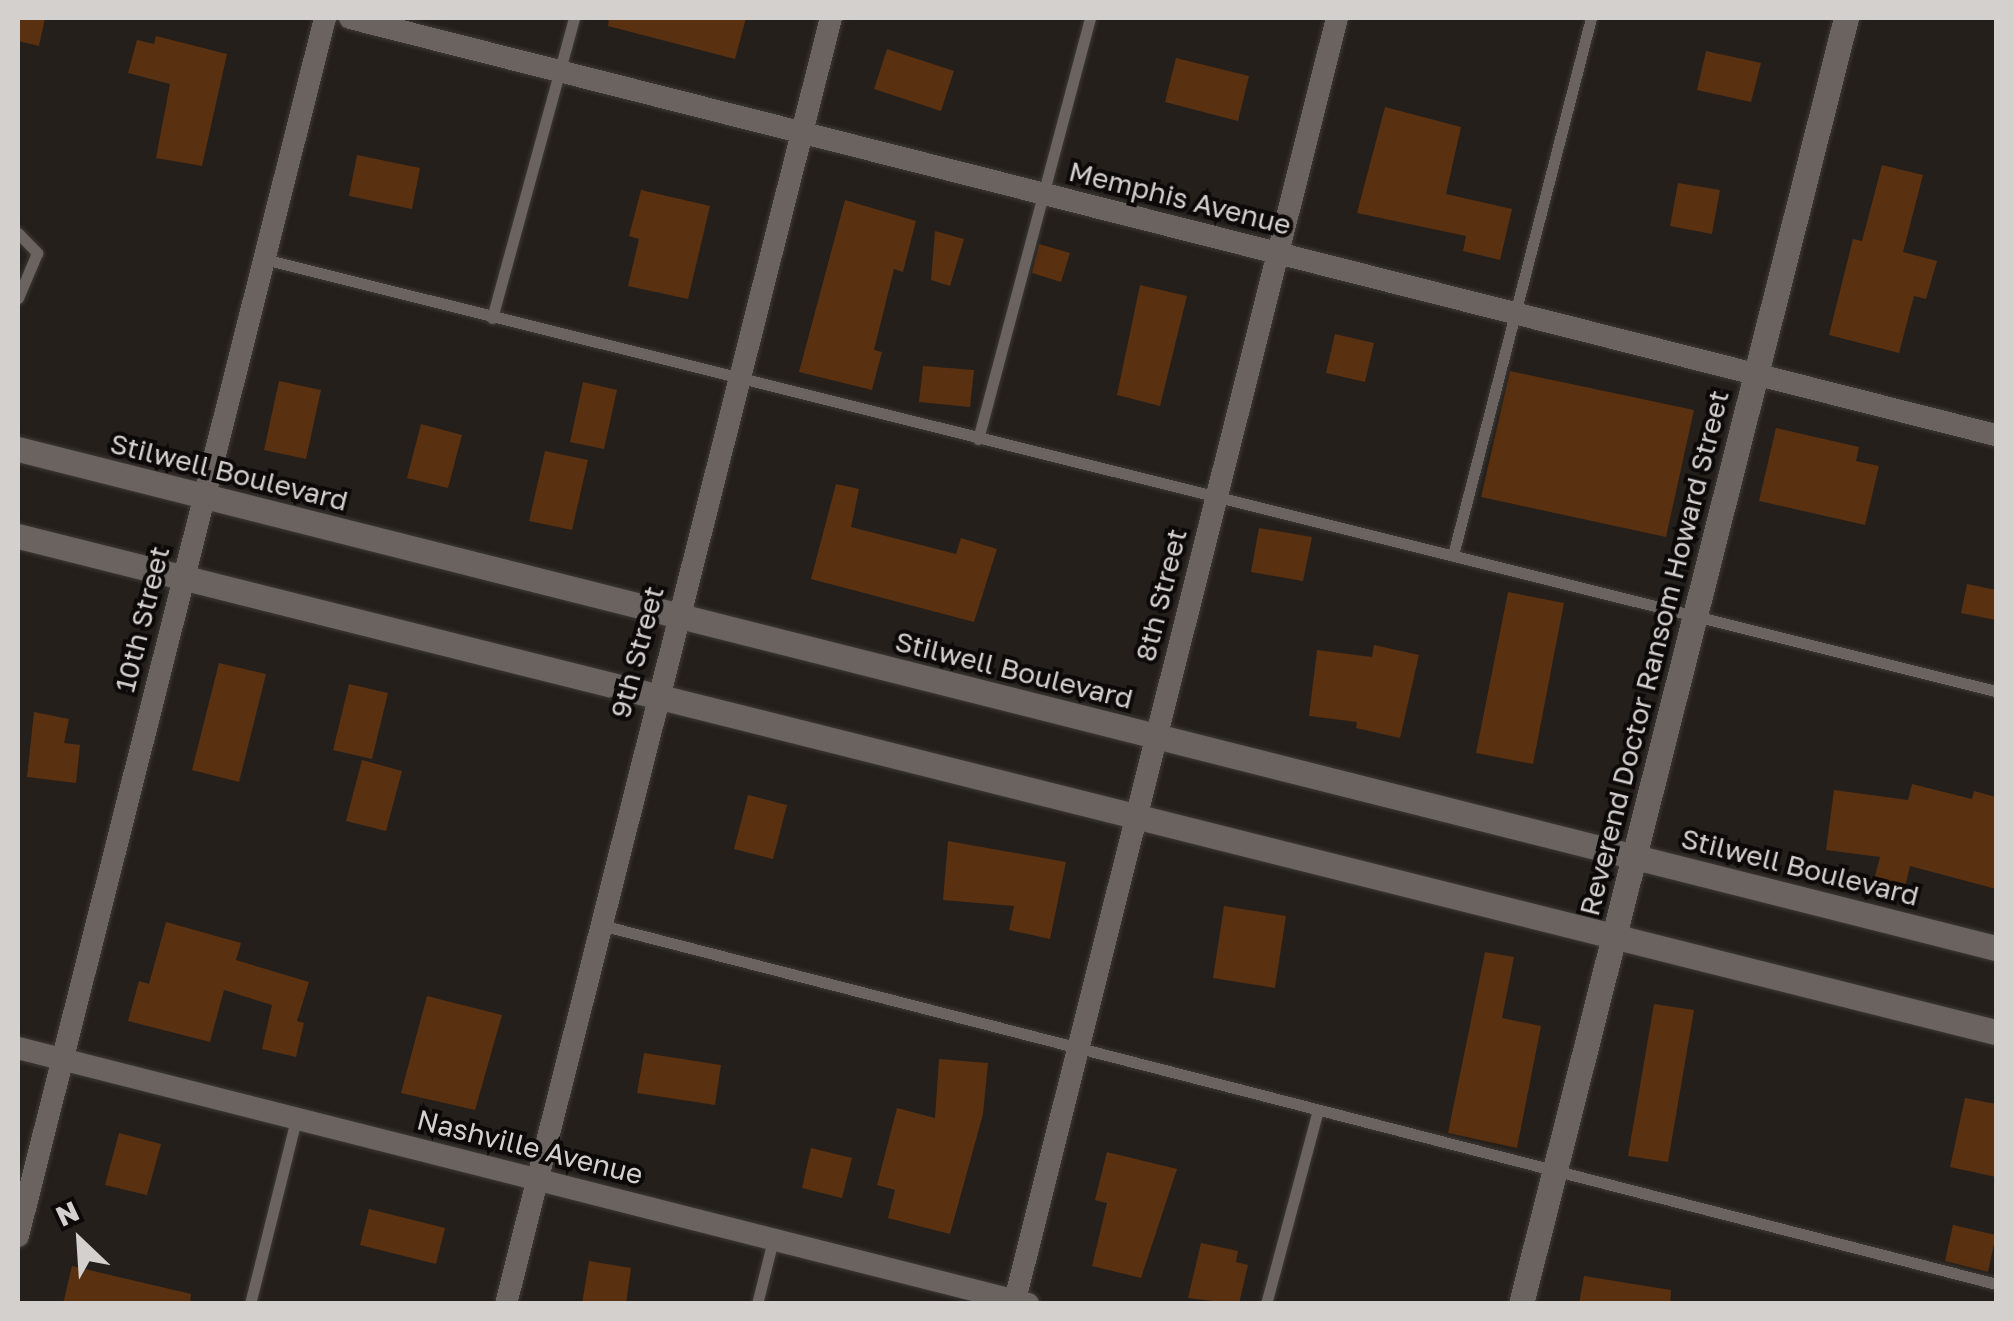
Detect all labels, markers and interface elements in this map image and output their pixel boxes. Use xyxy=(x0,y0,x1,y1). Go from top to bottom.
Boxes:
street label: Memphis Avenue xyxy=(1065,154,1295,242)
street label: Reverend Doctor Ransom Howard Street xyxy=(1572,387,1736,919)
street label: Stilwell Boulevard xyxy=(107,426,351,518)
street label: 8th Street xyxy=(1128,525,1194,665)
street label: 10th Street xyxy=(108,543,176,695)
street label: 9th Street xyxy=(603,582,671,722)
street label: Stilwell Boulevard xyxy=(892,624,1136,716)
street label: Stilwell Boulevard xyxy=(1678,821,1922,913)
street label: Nashville Avenue xyxy=(414,1103,646,1191)
north arrow xyxy=(30,1191,130,1291)
text: N xyxy=(50,1194,84,1233)

